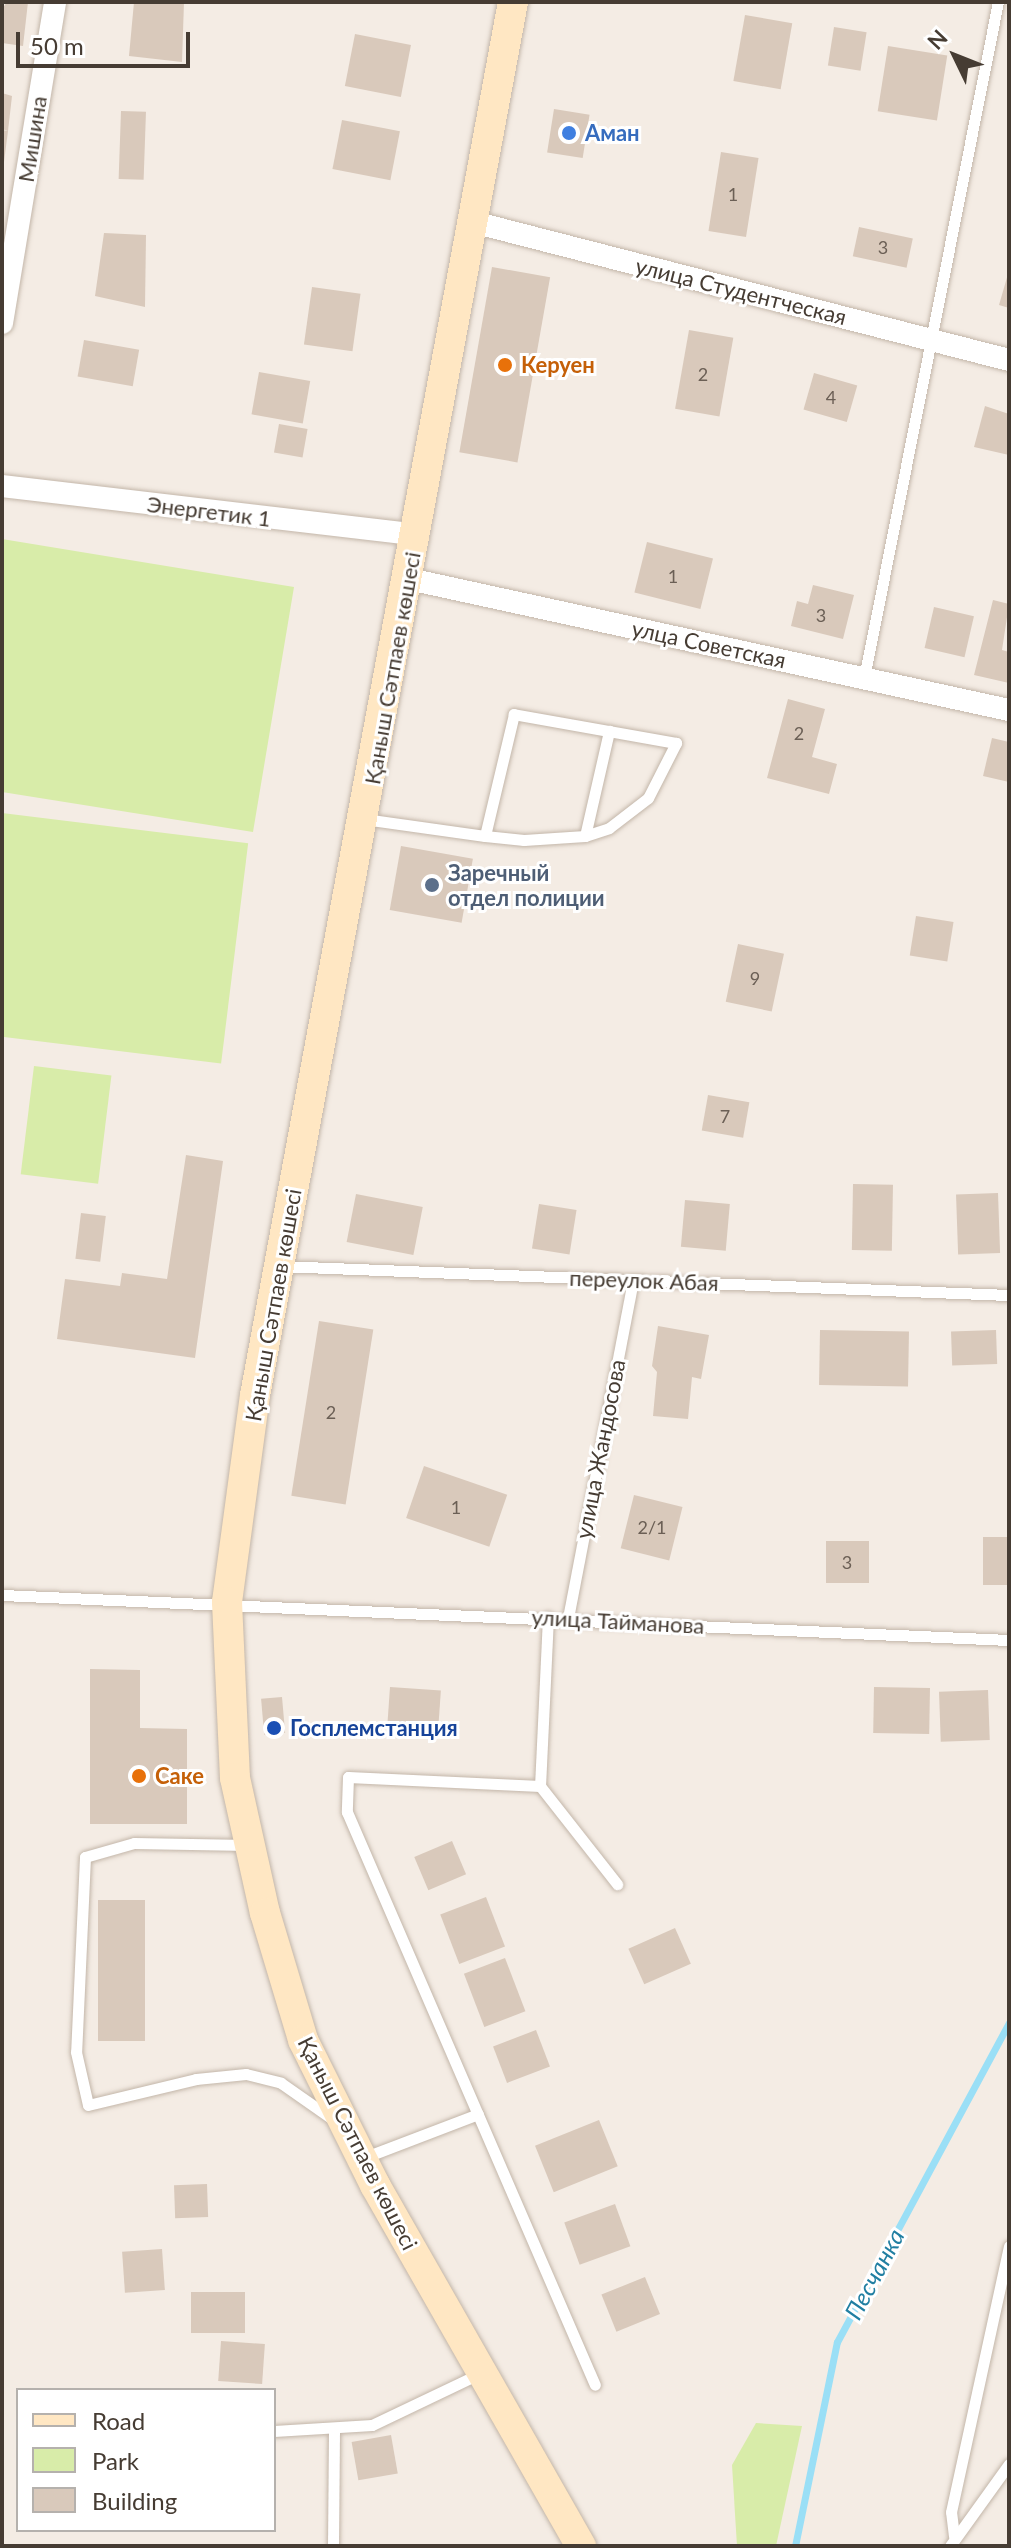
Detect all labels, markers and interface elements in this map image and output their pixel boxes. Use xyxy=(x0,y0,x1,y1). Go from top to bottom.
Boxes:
scale bar xyxy=(20,16,194,66)
north arrow xyxy=(915,16,995,96)
text: N xyxy=(921,24,953,55)
text: 50 m xyxy=(30,31,84,60)
street label: Мишина xyxy=(12,94,52,184)
place label: Аман xyxy=(585,120,640,146)
marker: Аман xyxy=(560,124,578,142)
house number: 1 xyxy=(728,183,738,205)
house number: 3 xyxy=(878,236,888,258)
street label: улица Студентческая xyxy=(633,252,849,330)
place label: Керуен xyxy=(521,352,595,378)
marker: Керуен xyxy=(496,356,514,374)
house number: 2 xyxy=(698,363,708,385)
house number: 4 xyxy=(826,386,836,408)
street label: Энергетик 1 xyxy=(146,490,272,532)
street label: Қаныш Сәтпаев көшесі xyxy=(359,550,425,786)
house number: 1 xyxy=(668,565,678,587)
house number: 3 xyxy=(816,604,826,626)
street label: улца Советская xyxy=(630,615,788,673)
house number: 2 xyxy=(794,722,804,744)
place label: Заречный отдел полиции xyxy=(448,859,605,910)
marker: Заречный отдел полиции xyxy=(423,876,441,894)
house number: 9 xyxy=(750,967,760,989)
house number: 7 xyxy=(720,1105,730,1127)
street label: Қаныш Сәтпаев көшесі xyxy=(240,1187,306,1423)
street label: переулок Абая xyxy=(569,1264,719,1296)
street label: улица Жандосова xyxy=(570,1357,630,1541)
house number: 2 xyxy=(326,1401,336,1423)
house number: 1 xyxy=(451,1496,461,1518)
house number: 2/1 xyxy=(637,1516,667,1538)
house number: 3 xyxy=(842,1551,852,1573)
street label: улица Тайманова xyxy=(531,1603,705,1639)
place label: Госплемстанция xyxy=(290,1715,458,1741)
marker: Госплемстанция xyxy=(265,1719,283,1737)
place label: Саке xyxy=(155,1763,204,1789)
marker: Саке xyxy=(130,1767,148,1785)
street label: Қаныш Сәтпаев көшесі xyxy=(293,2032,423,2254)
water label: Песчанка xyxy=(838,2224,910,2324)
legend xyxy=(16,2388,276,2532)
text: Road xyxy=(92,2406,145,2435)
text: Park xyxy=(92,2446,139,2475)
text: Building xyxy=(92,2486,177,2515)

